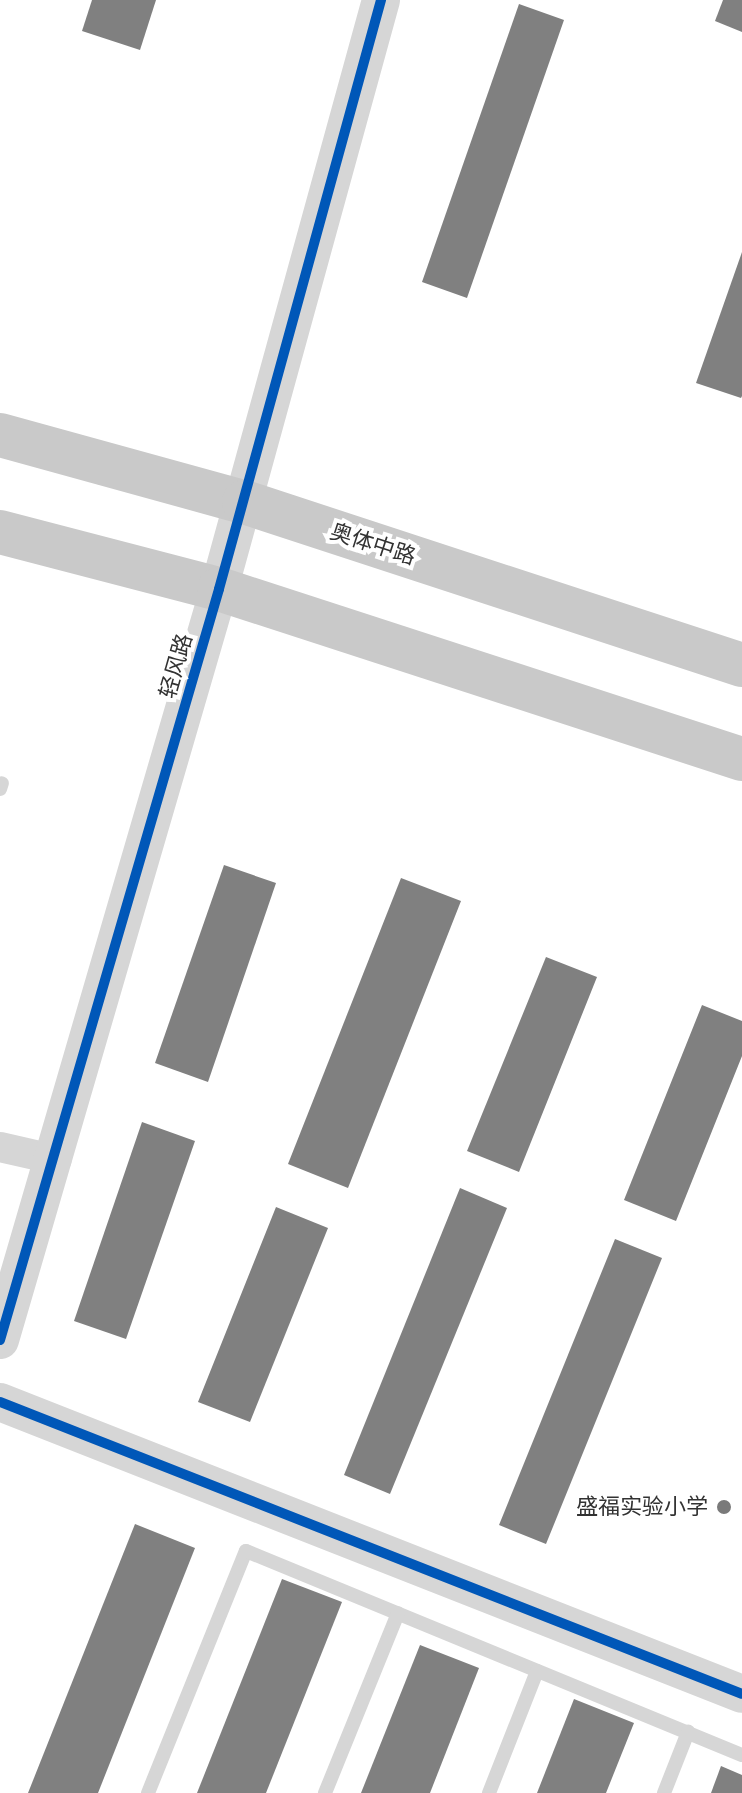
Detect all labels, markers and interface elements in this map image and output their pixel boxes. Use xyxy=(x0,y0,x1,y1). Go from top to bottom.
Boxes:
street label: 奥体中路 xyxy=(327,518,419,570)
street label: 轻风路 xyxy=(154,631,198,701)
place label: 盛福实验小学 xyxy=(576,1494,708,1520)
marker: 盛福实验小学 xyxy=(715,1498,733,1516)

